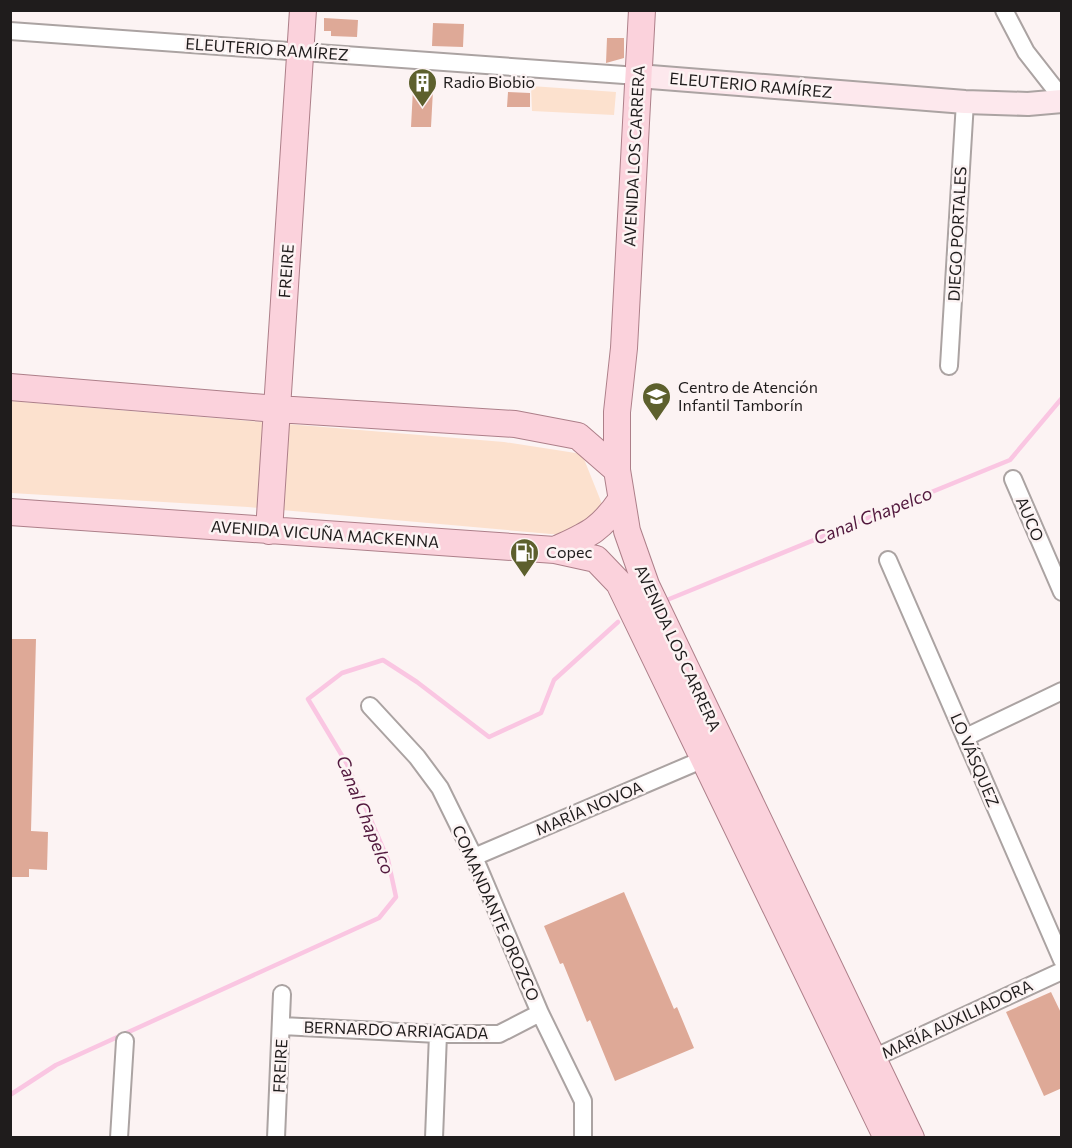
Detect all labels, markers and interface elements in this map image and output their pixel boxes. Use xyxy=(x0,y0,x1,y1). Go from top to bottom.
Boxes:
street label: ELEUTERIO RAMÍREZ xyxy=(185,33,349,64)
street label: AVENIDA LOS CARRERA xyxy=(619,65,648,247)
building icon: Radio Biobio xyxy=(406,66,438,108)
street label: ELEUTERIO RAMÍREZ xyxy=(669,68,833,101)
place label: Radio Biobio xyxy=(443,72,535,91)
street label: DIEGO PORTALES xyxy=(943,166,970,302)
street label: FREIRE xyxy=(274,243,297,299)
place label: Centro de Atención Infantil Tamborín xyxy=(678,377,818,414)
school or university icon: Centro de Atención Infantil Tamborín xyxy=(641,380,673,422)
water label: Canal Chapelco xyxy=(810,481,935,549)
street label: AUCO xyxy=(1013,494,1048,544)
street label: AVENIDA VICUÑA MACKENNA xyxy=(210,516,440,551)
fuel station icon: Copec xyxy=(509,536,541,578)
place label: Copec xyxy=(546,542,592,561)
street label: AVENIDA LOS CARRERA xyxy=(632,562,725,734)
street label: LO VÁSQUEZ xyxy=(947,710,1004,810)
water label: Canal Chapelco xyxy=(332,752,400,877)
street label: MARÍA NOVOA xyxy=(532,776,645,839)
street label: COMANDANTE OROZCO xyxy=(449,822,544,1004)
street label: MARÍA AUXILIADORA xyxy=(878,975,1035,1062)
street label: BERNARDO ARRIAGADA xyxy=(303,1017,489,1042)
street label: FREIRE xyxy=(269,1038,290,1093)

